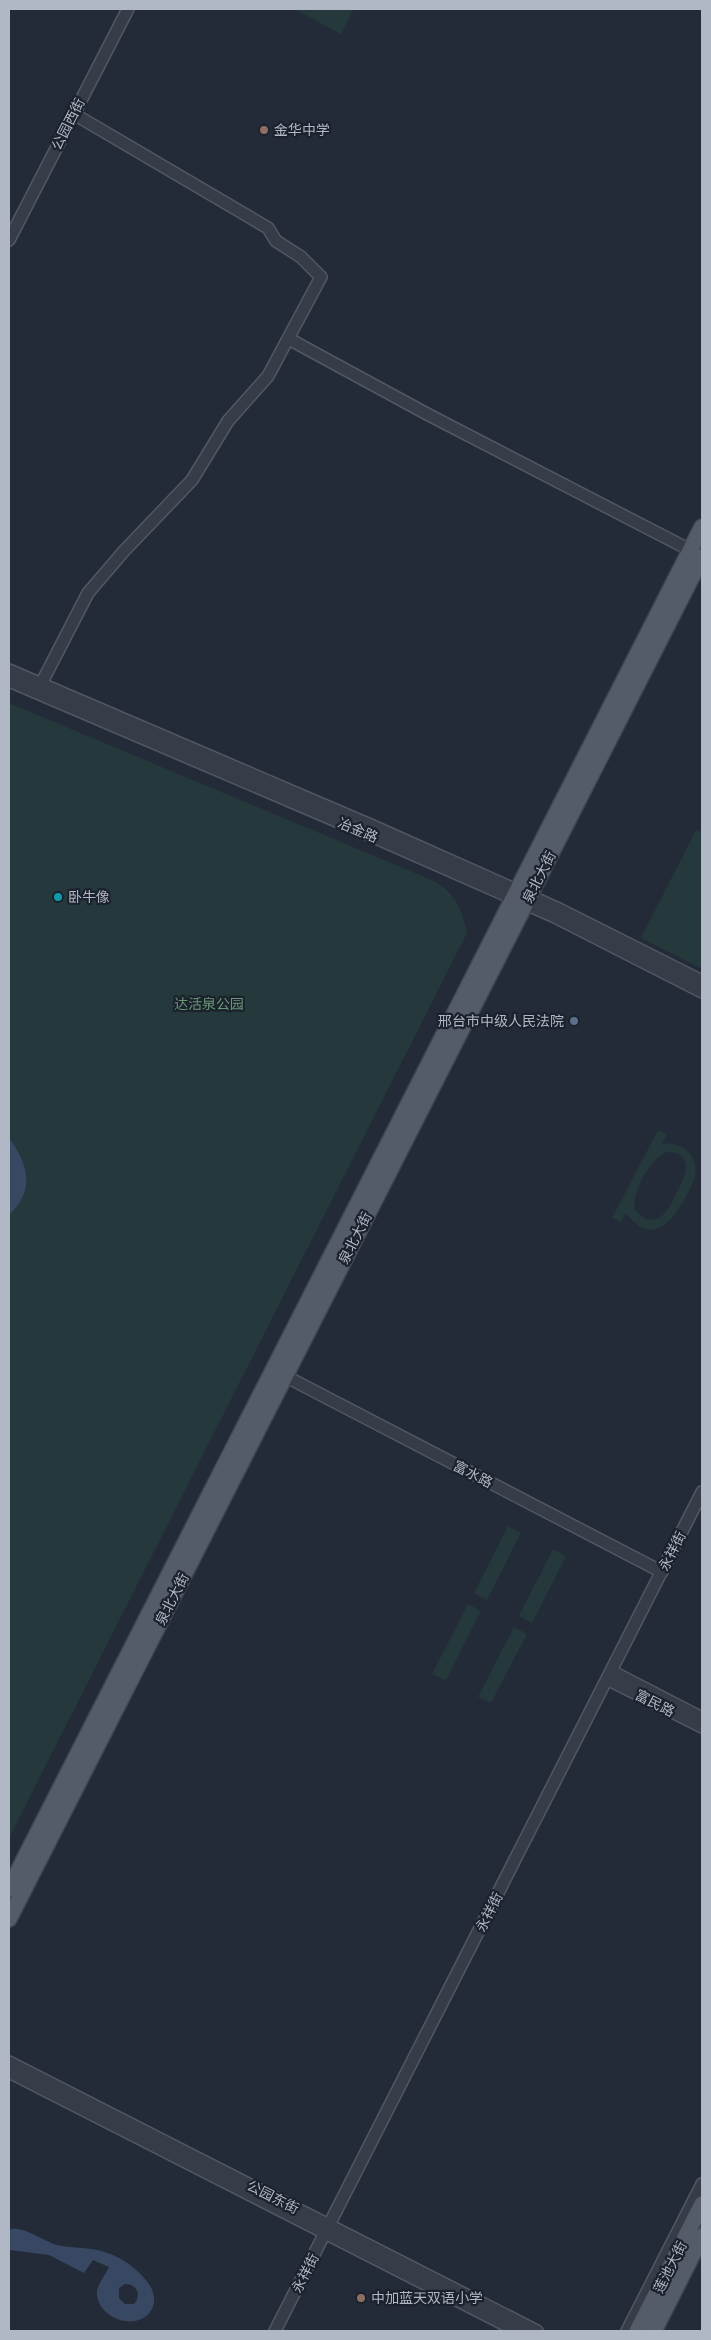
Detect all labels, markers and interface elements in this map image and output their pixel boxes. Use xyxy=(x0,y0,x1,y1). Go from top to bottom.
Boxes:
street label: 公园西街 xyxy=(47,95,89,153)
place label: 金华中学 xyxy=(274,121,330,139)
marker: 金华中学 xyxy=(258,124,270,136)
street label: 冶金路 xyxy=(335,814,381,846)
street label: 泉北大街 xyxy=(518,848,560,906)
place label: 卧牛像 xyxy=(68,888,110,906)
marker: 卧牛像 xyxy=(52,891,64,903)
park label: 达活泉公园 xyxy=(174,995,244,1013)
place label: 邢台市中级人民法院 xyxy=(438,1012,564,1030)
marker: 邢台市中级人民法院 xyxy=(568,1015,580,1027)
street label: 泉北大街 xyxy=(334,1209,376,1267)
street label: 富水路 xyxy=(450,1456,496,1492)
street label: 永祥街 xyxy=(654,1528,690,1574)
street label: 泉北大街 xyxy=(151,1570,193,1628)
street label: 富民路 xyxy=(632,1685,678,1721)
street label: 永祥街 xyxy=(471,1889,507,1935)
street label: 公园东街 xyxy=(244,2176,302,2218)
street label: 莲池大街 xyxy=(649,2238,691,2296)
street label: 永祥街 xyxy=(287,2250,323,2296)
place label: 中加蓝天双语小学 xyxy=(371,2289,483,2307)
marker: 中加蓝天双语小学 xyxy=(355,2292,367,2304)

